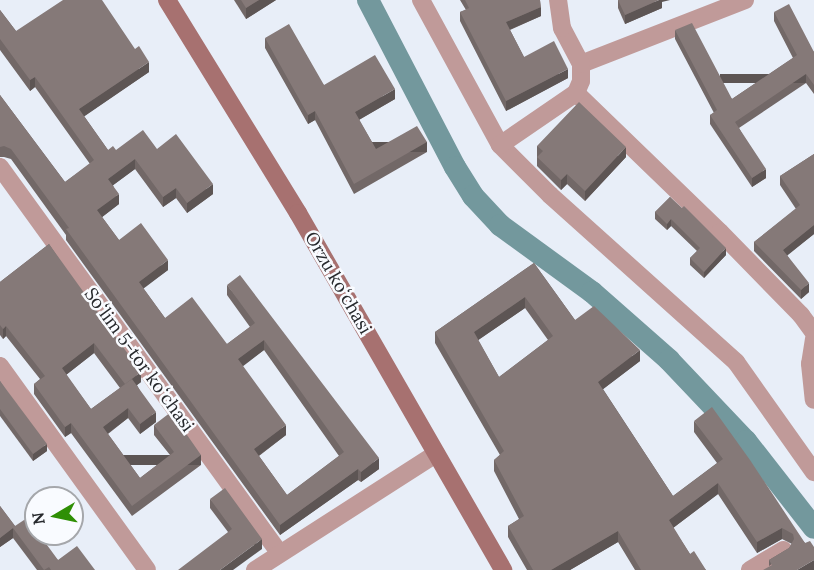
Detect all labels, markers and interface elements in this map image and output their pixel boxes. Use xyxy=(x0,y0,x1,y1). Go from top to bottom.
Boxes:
street label: Orzu koʻchasi xyxy=(300,228,376,338)
street label: Soʻlim 5-tor koʻchasi xyxy=(80,284,198,436)
north arrow xyxy=(24,486,84,546)
text: N xyxy=(27,511,49,526)

